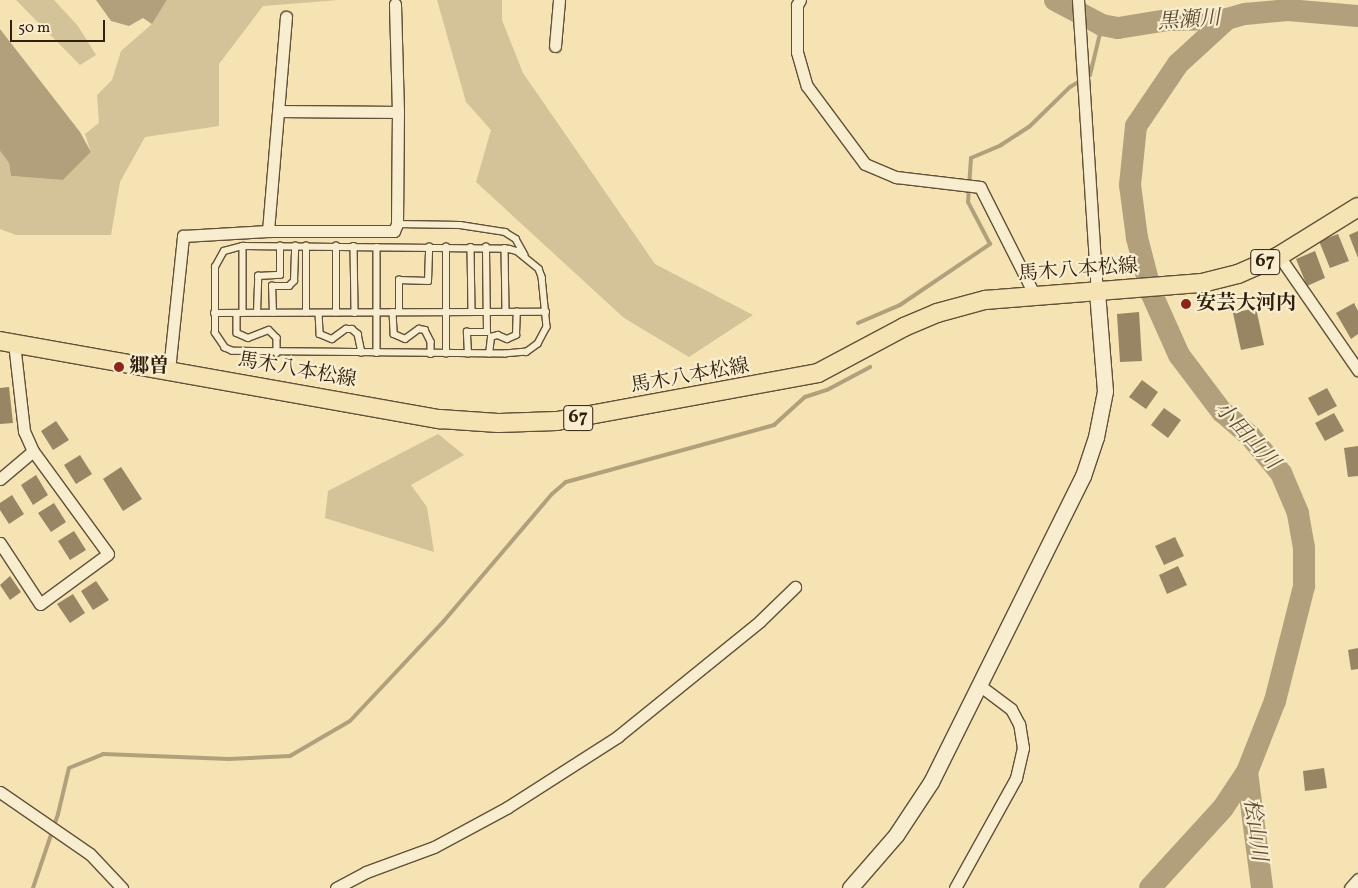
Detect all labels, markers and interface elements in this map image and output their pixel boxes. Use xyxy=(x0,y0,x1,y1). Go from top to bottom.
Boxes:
water label: 黒瀬川 xyxy=(1157,6,1221,36)
scale bar xyxy=(12,10,108,42)
text: 50 m xyxy=(18,18,50,39)
road number: 67 xyxy=(1250,246,1280,278)
street label: 馬木八本松線 xyxy=(1017,255,1139,287)
place label: 安芸大河内 xyxy=(1196,292,1296,316)
marker: 安芸大河内 xyxy=(1180,298,1192,310)
street label: 馬木八本松線 xyxy=(236,349,358,393)
place label: 郷曽 xyxy=(129,355,169,379)
street label: 馬木八本松線 xyxy=(629,355,751,399)
marker: 郷曽 xyxy=(113,361,125,373)
water label: 小田山川 xyxy=(1208,397,1284,475)
road number: 67 xyxy=(563,402,593,434)
water label: 桧山川 xyxy=(1237,797,1271,863)

